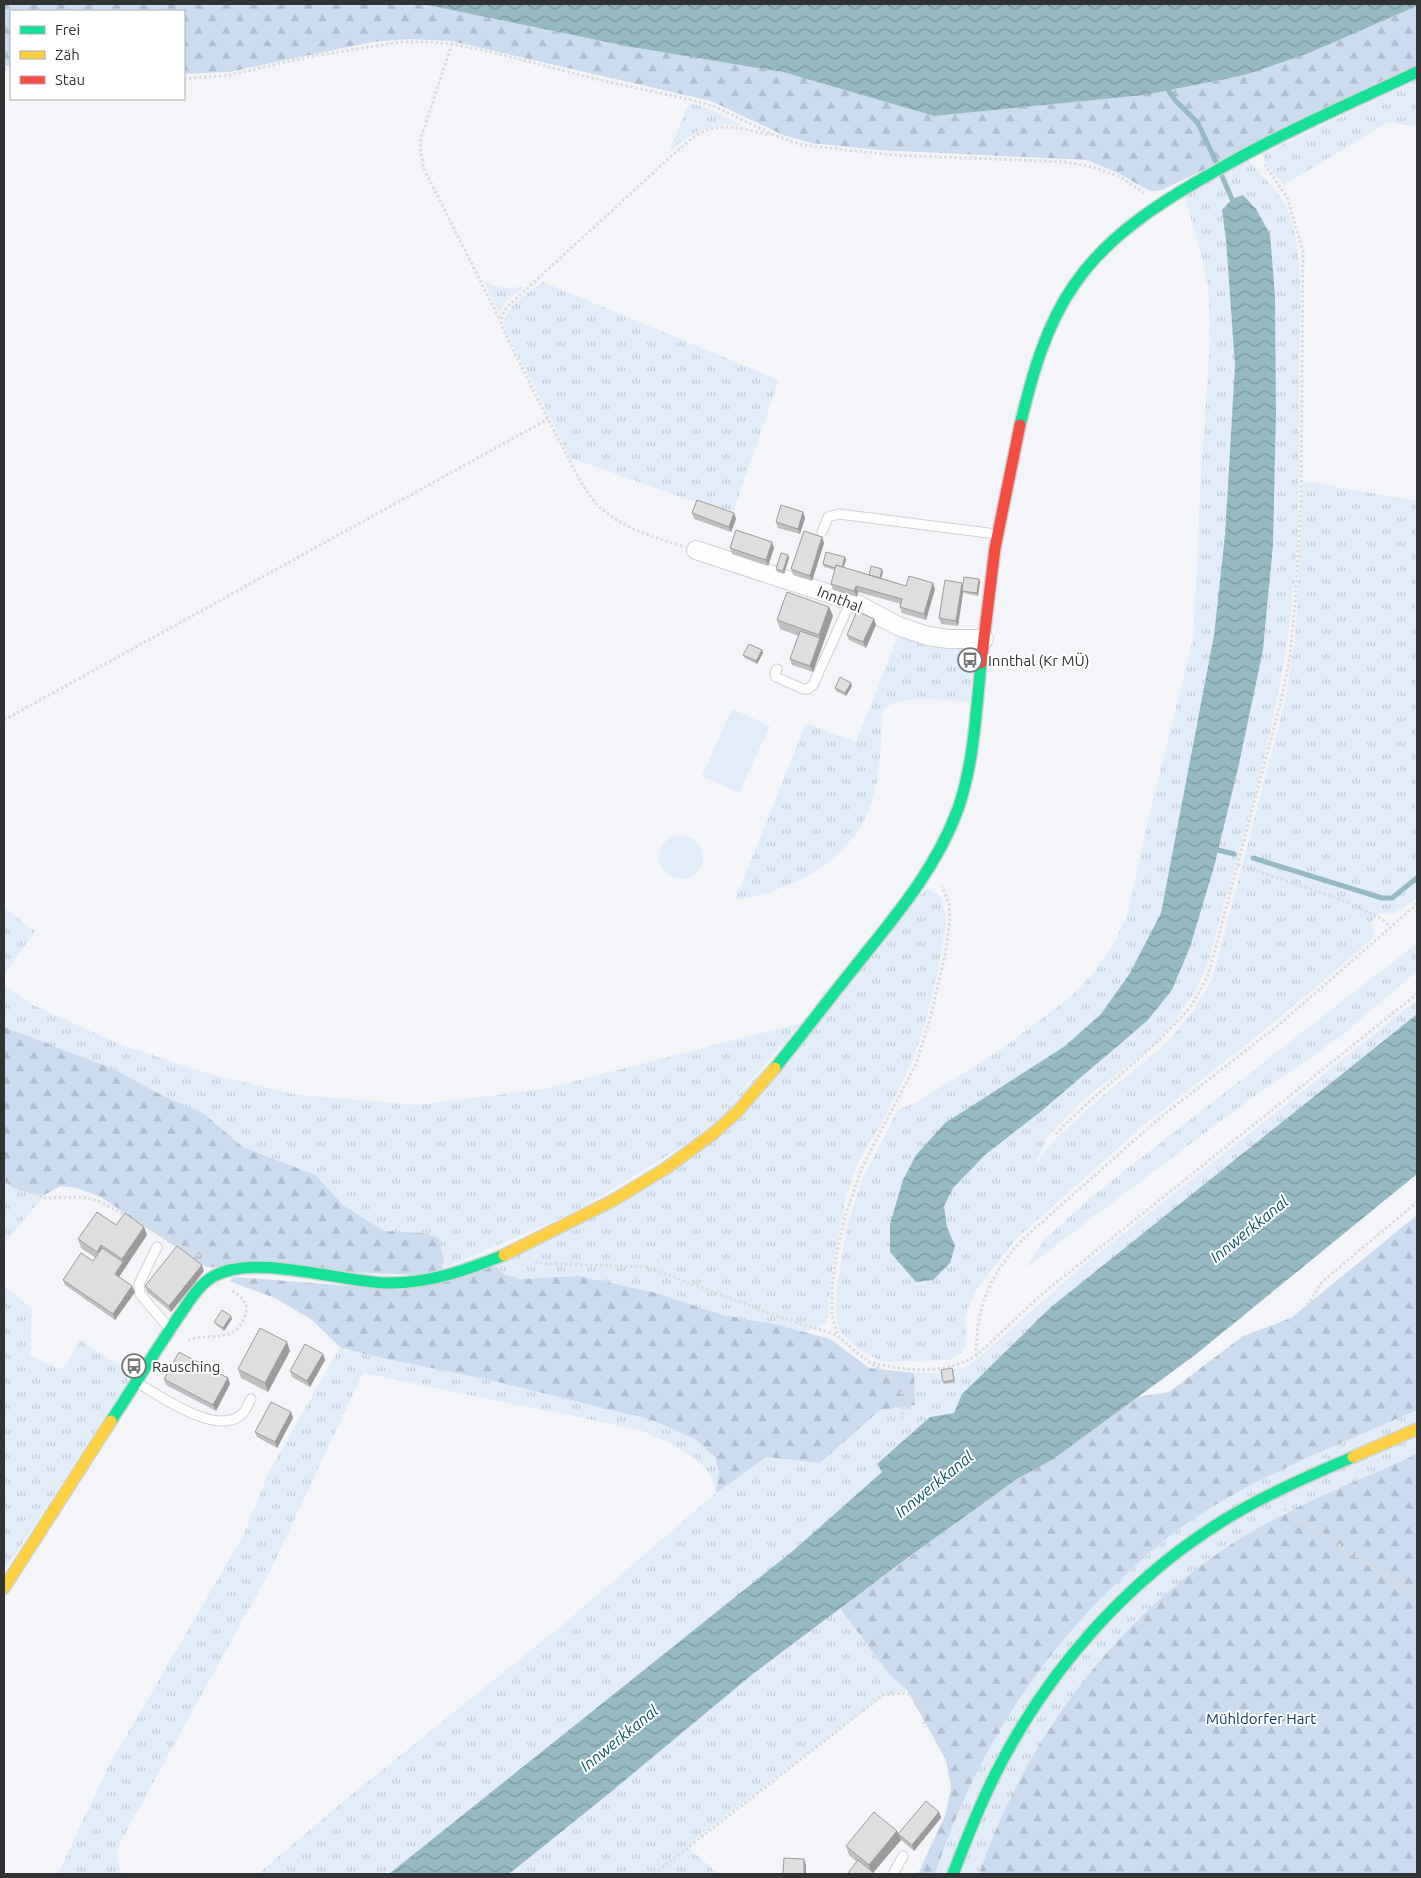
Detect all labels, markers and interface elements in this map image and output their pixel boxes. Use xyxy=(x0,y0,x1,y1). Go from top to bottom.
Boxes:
legend xyxy=(10,10,185,100)
text: Frei xyxy=(55,21,80,38)
text: Zäh xyxy=(55,46,80,63)
text: Stau xyxy=(55,71,85,88)
street label: Innthal xyxy=(815,582,865,616)
bus stop icon: Innthal (Kr MÜ) xyxy=(957,647,983,673)
place label: Innthal (Kr MÜ) xyxy=(988,652,1090,669)
water label: Innwerkkanal xyxy=(1206,1192,1292,1266)
bus stop icon: Rausching xyxy=(121,1353,147,1379)
place label: Rausching xyxy=(152,1358,220,1375)
water label: Innwerkkanal xyxy=(891,1447,977,1521)
water label: Innwerkkanal xyxy=(576,1701,662,1775)
park label: Mühldorfer Hart xyxy=(1206,1710,1316,1727)

